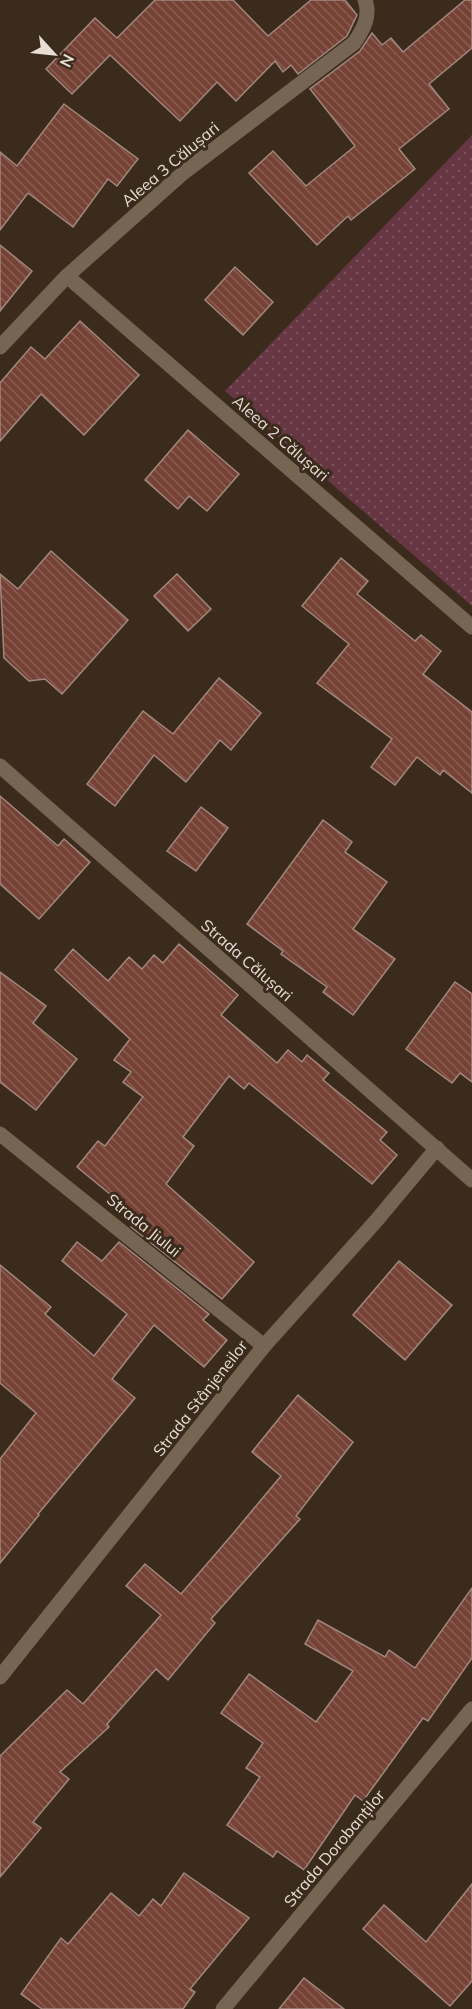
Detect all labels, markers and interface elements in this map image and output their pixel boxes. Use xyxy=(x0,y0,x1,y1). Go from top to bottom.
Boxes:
north arrow xyxy=(24,24,84,84)
text: N xyxy=(56,51,79,71)
street label: Aleea 3 Călușari xyxy=(117,117,223,211)
street label: Aleea 2 Călușari xyxy=(229,391,333,485)
street label: Strada Călușari xyxy=(197,915,297,1005)
street label: Strada Jiului xyxy=(103,1189,185,1261)
street label: Strada Stânjeneilor xyxy=(148,1336,252,1460)
street label: Strada Dorobanților xyxy=(279,1785,389,1911)

